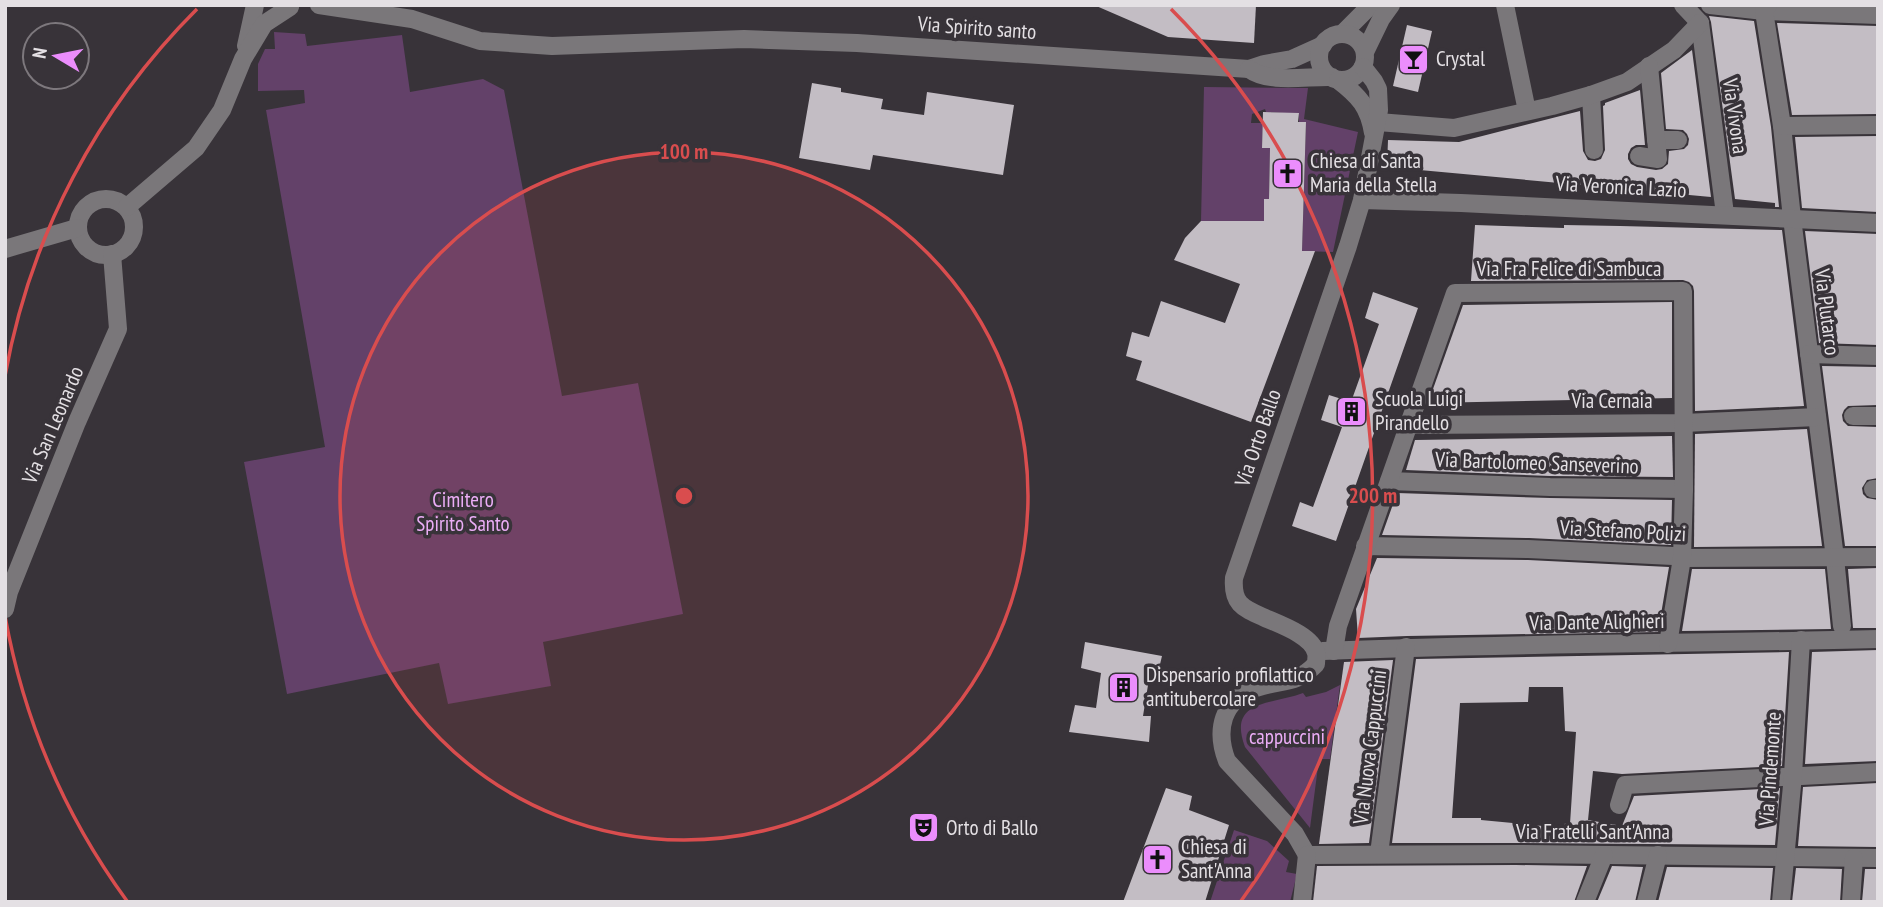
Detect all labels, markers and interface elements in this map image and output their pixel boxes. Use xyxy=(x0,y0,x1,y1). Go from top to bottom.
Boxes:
street label: Via Spirito santo xyxy=(916,10,1037,45)
north arrow xyxy=(21,21,91,91)
bar icon: Crystal xyxy=(1396,42,1430,76)
place label: Crystal xyxy=(1436,45,1485,72)
text: N xyxy=(27,46,52,60)
street label: Via Vivona xyxy=(1717,76,1754,155)
text: 100 m xyxy=(660,138,708,165)
place label: Chiesa di Santa Maria della Stella xyxy=(1310,147,1437,198)
church icon: Chiesa di Santa Maria della Stella xyxy=(1270,156,1304,190)
street label: Via Veronica Lazio xyxy=(1554,170,1687,203)
street label: Via Fra Felice di Sambuca xyxy=(1476,255,1661,282)
street label: Via Plutarco xyxy=(1809,266,1846,357)
street label: Via San Leonardo xyxy=(15,362,89,489)
place label: Scuola Luigi Pirandello xyxy=(1375,385,1463,436)
street label: Via Orto Ballo xyxy=(1228,386,1287,491)
street label: Via Cernaia xyxy=(1570,387,1653,414)
building icon: Scuola Luigi Pirandello xyxy=(1335,394,1369,428)
street label: Via Bartolomeo Sanseverino xyxy=(1434,445,1639,480)
text: 200 m xyxy=(1349,482,1397,509)
centre of rings xyxy=(672,484,696,508)
park label: Cimitero Spirito Santo xyxy=(416,486,510,537)
street label: Via Stefano Polizi xyxy=(1558,514,1687,547)
street label: Via Dante Alighieri xyxy=(1528,607,1665,636)
place label: Dispensario profilattico antitubercolare xyxy=(1146,661,1314,712)
street label: Via Nuova Cappuccini xyxy=(1347,668,1392,827)
building icon: Dispensario profilattico antitubercolare xyxy=(1106,670,1140,704)
street label: Via Pindemonte xyxy=(1752,711,1787,828)
park label: cappuccini xyxy=(1249,723,1325,750)
theatre icon: Orto di Ballo xyxy=(906,811,940,845)
place label: Orto di Ballo xyxy=(946,814,1038,841)
street label: Via Fratelli Sant'Anna xyxy=(1515,818,1670,845)
place label: Chiesa di Sant'Anna xyxy=(1181,833,1252,884)
church icon: Chiesa di Sant'Anna xyxy=(1141,842,1175,876)

